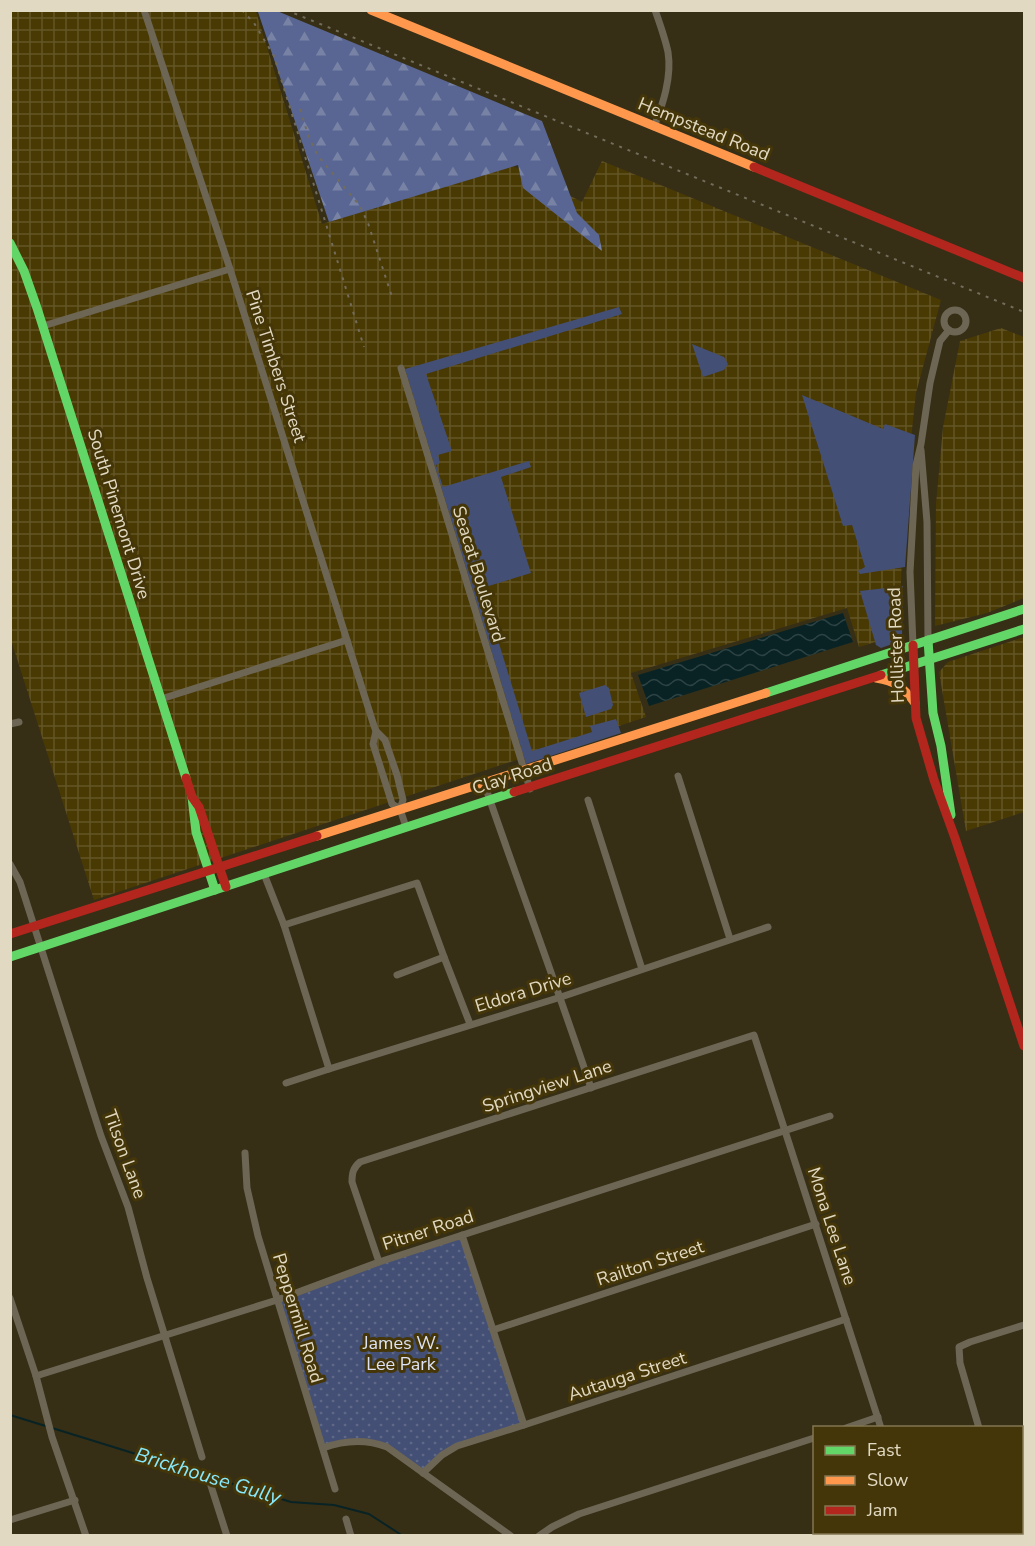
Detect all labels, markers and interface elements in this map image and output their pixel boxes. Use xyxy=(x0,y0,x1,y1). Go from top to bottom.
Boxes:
street label: Hempstead Road xyxy=(635,92,773,166)
street label: Pine Timbers Street xyxy=(240,287,312,446)
street label: South Pinemont Drive xyxy=(82,426,156,602)
street label: Seacat Boulevard xyxy=(447,503,511,645)
street label: Hollister Road xyxy=(882,587,910,703)
street label: Clay Road xyxy=(469,752,555,800)
street label: Eldora Drive xyxy=(472,966,574,1018)
street label: Springview Lane xyxy=(479,1054,615,1118)
street label: Tilson Lane xyxy=(98,1106,152,1202)
street label: Mona Lee Lane xyxy=(802,1164,862,1288)
street label: Pitner Road xyxy=(379,1204,477,1256)
street label: Railton Street xyxy=(593,1234,707,1292)
street label: Peppermill Road xyxy=(267,1250,329,1386)
park label: James W. Lee Park xyxy=(362,1331,439,1376)
street label: Autauga Street xyxy=(565,1345,690,1406)
legend xyxy=(813,1426,1023,1534)
text: Fast xyxy=(867,1438,902,1462)
water label: Brickhouse Gully xyxy=(132,1441,285,1511)
text: Slow xyxy=(867,1468,908,1492)
text: Jam xyxy=(866,1498,898,1522)

